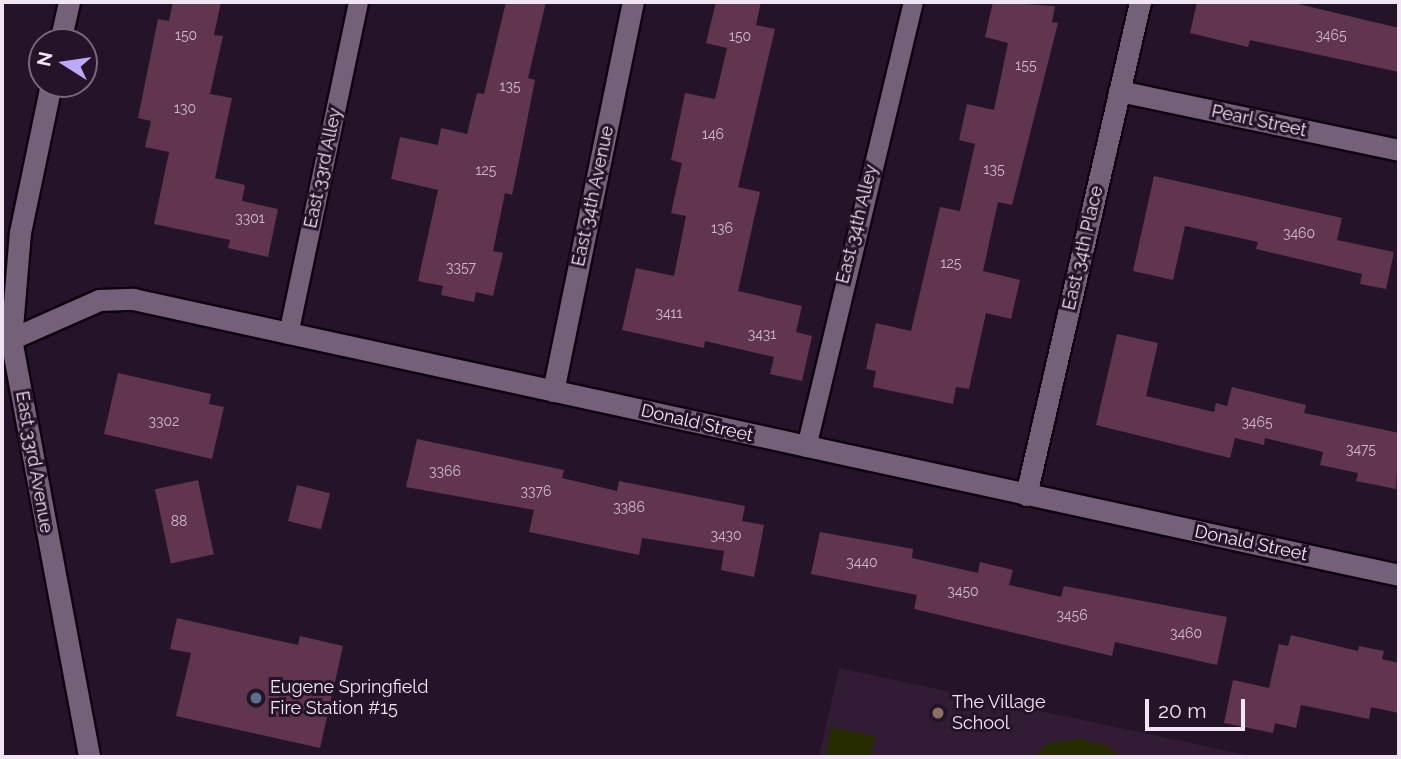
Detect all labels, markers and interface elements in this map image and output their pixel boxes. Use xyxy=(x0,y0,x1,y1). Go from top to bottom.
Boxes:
house number: 150 xyxy=(175,27,197,43)
house number: 3465 xyxy=(1315,27,1347,43)
north arrow xyxy=(28,28,98,98)
house number: 150 xyxy=(729,28,751,44)
text: N xyxy=(32,50,57,68)
house number: 155 xyxy=(1015,57,1037,73)
house number: 135 xyxy=(499,78,521,94)
house number: 130 xyxy=(174,100,196,116)
street label: Pearl Street xyxy=(1209,100,1309,142)
street label: East 33rd Alley xyxy=(300,106,346,230)
street label: East 34th Avenue xyxy=(567,123,619,269)
house number: 146 xyxy=(702,126,724,142)
house number: 135 xyxy=(983,161,1005,177)
house number: 125 xyxy=(476,162,496,178)
street label: East 34th Alley xyxy=(832,162,882,286)
street label: East 34th Place xyxy=(1058,184,1108,312)
house number: 3301 xyxy=(235,210,265,226)
house number: 136 xyxy=(711,220,733,236)
house number: 3460 xyxy=(1283,225,1315,241)
house number: 125 xyxy=(941,255,961,271)
house number: 3357 xyxy=(446,259,476,275)
house number: 3411 xyxy=(655,305,683,321)
house number: 3431 xyxy=(748,326,776,342)
street label: East 33rd Avenue xyxy=(11,389,57,535)
street label: Donald Street xyxy=(639,400,755,446)
house number: 3302 xyxy=(149,413,179,429)
house number: 3465 xyxy=(1241,414,1273,430)
house number: 3475 xyxy=(1346,441,1376,457)
house number: 3366 xyxy=(429,463,461,479)
house number: 3376 xyxy=(521,483,551,499)
house number: 3386 xyxy=(613,499,645,515)
house number: 88 xyxy=(171,513,187,529)
street label: Donald Street xyxy=(1193,521,1309,565)
house number: 3430 xyxy=(710,527,742,543)
house number: 3440 xyxy=(846,554,878,570)
house number: 3450 xyxy=(947,583,979,599)
house number: 3456 xyxy=(1056,607,1088,623)
house number: 3460 xyxy=(1170,625,1202,641)
place label: Eugene Springfield Fire Station #15 xyxy=(270,677,428,720)
scale bar xyxy=(1149,686,1249,730)
marker: Eugene Springfield Fire Station #15 xyxy=(248,690,264,706)
place label: The Village School xyxy=(952,692,1046,734)
text: 20 m xyxy=(1158,698,1206,723)
marker: The Village School xyxy=(930,705,946,721)

